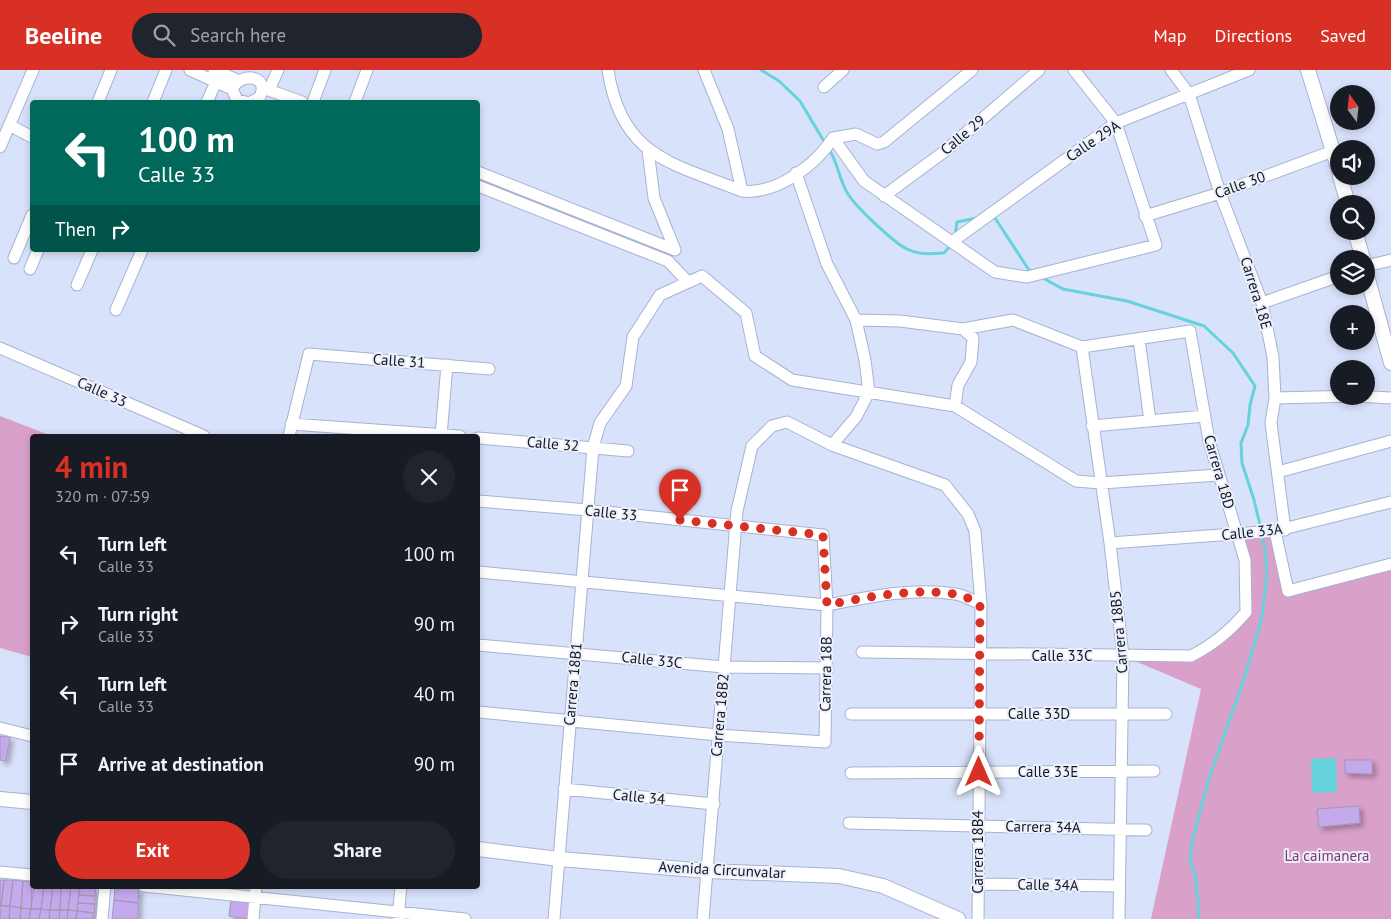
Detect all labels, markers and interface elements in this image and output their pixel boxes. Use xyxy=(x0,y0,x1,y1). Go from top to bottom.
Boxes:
search box xyxy=(132,13,482,58)
text: Beeline xyxy=(25,20,102,51)
icon: search xyxy=(150,21,178,49)
text: Search here xyxy=(190,23,286,47)
text: Map xyxy=(1154,24,1186,47)
text: Directions xyxy=(1214,24,1292,47)
text: Saved xyxy=(1320,24,1366,47)
north arrow xyxy=(1330,85,1375,130)
map controls xyxy=(1330,85,1375,405)
street label: Calle 29 xyxy=(936,110,989,159)
street label: Calle 29A xyxy=(1062,115,1124,166)
text: 100 m xyxy=(138,116,235,162)
icon: left xyxy=(55,120,120,185)
button: sound xyxy=(1330,140,1375,185)
text: Calle 33 xyxy=(138,160,215,188)
street label: Calle 30 xyxy=(1212,167,1268,202)
button: search xyxy=(1330,195,1375,240)
icon: right xyxy=(106,215,134,243)
text: Then xyxy=(55,217,96,241)
button: layers xyxy=(1330,250,1375,295)
street label: Carrera 18E xyxy=(1237,254,1276,331)
button: + xyxy=(1330,305,1375,350)
street label: Calle 31 xyxy=(372,349,426,372)
button: − xyxy=(1330,360,1375,405)
street label: Calle 33 xyxy=(74,372,130,411)
street label: Calle 32 xyxy=(526,432,580,455)
street label: Carrera 18D xyxy=(1200,433,1239,511)
text: 4 min xyxy=(55,447,128,486)
button: close xyxy=(403,451,455,503)
pin xyxy=(659,469,701,520)
icon: arrive xyxy=(666,476,694,504)
text: 320 m · 07:59 xyxy=(55,486,150,506)
street label: Calle 33 xyxy=(584,500,638,525)
street label: Calle 33A xyxy=(1220,519,1284,544)
text: Turn left xyxy=(98,532,167,556)
icon: left xyxy=(55,540,83,568)
text: 100 m xyxy=(403,542,455,566)
text: Calle 33 xyxy=(98,556,154,576)
street label: Carrera 18B5 xyxy=(1105,590,1132,674)
text: Turn right xyxy=(98,602,178,626)
icon: right xyxy=(55,610,83,638)
text: 90 m xyxy=(414,612,455,636)
text: Calle 33 xyxy=(98,626,154,646)
street label: Carrera 18B xyxy=(815,636,836,712)
street label: Carrera 18B1 xyxy=(559,642,586,726)
street label: Calle 33C xyxy=(1031,646,1093,665)
street label: Calle 33C xyxy=(621,647,683,672)
text: Turn left xyxy=(98,672,167,696)
street label: Carrera 18B2 xyxy=(706,673,733,757)
icon: left xyxy=(55,680,83,708)
text: 40 m xyxy=(414,682,455,706)
text: Calle 33 xyxy=(98,696,154,716)
street label: Calle 33D xyxy=(1008,704,1070,723)
position arrow xyxy=(952,745,1004,797)
icon: arrive xyxy=(55,750,83,778)
text: Arrive at destination xyxy=(98,752,264,776)
text: 90 m xyxy=(414,752,455,776)
street label: Calle 33E xyxy=(1018,762,1078,781)
street label: Calle 34 xyxy=(612,784,666,809)
street label: Carrera 18B4 xyxy=(968,810,987,894)
street label: Carrera 34A xyxy=(1005,816,1081,837)
button: Exit xyxy=(55,821,250,879)
button: Share xyxy=(260,821,455,879)
park label: La caimanera xyxy=(1284,846,1370,865)
street label: Avenida Circunvalar xyxy=(658,857,786,882)
street label: Calle 34A xyxy=(1017,874,1079,895)

